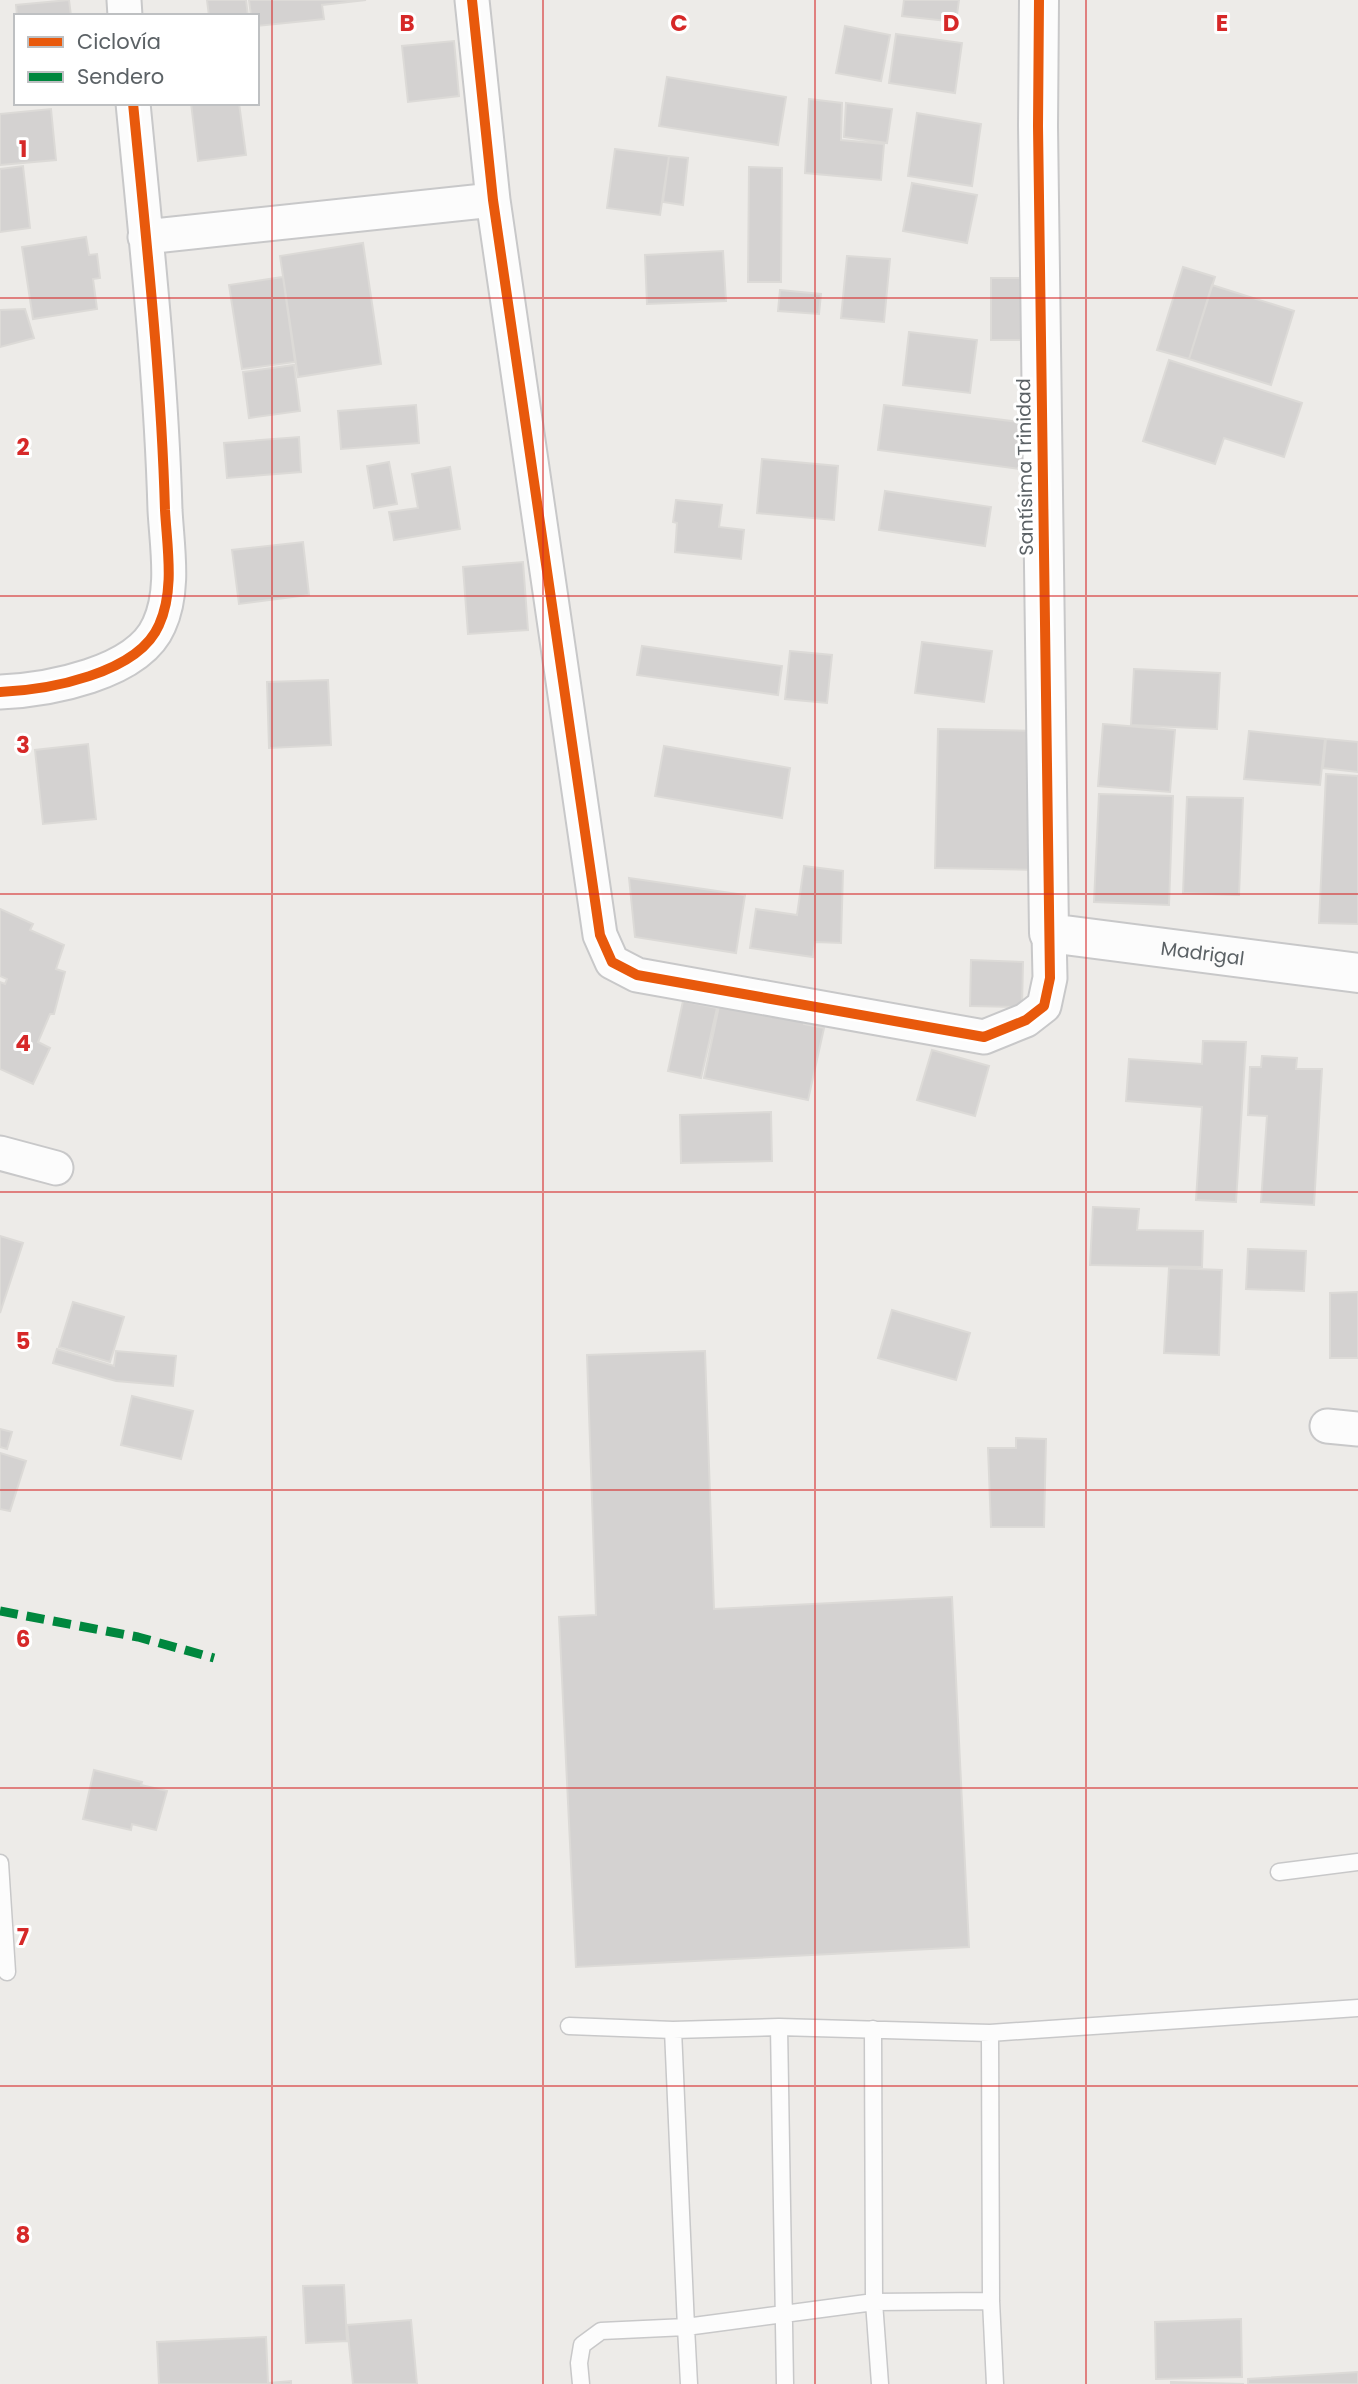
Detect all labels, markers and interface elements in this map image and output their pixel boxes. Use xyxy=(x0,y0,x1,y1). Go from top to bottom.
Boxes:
text: B xyxy=(399,7,415,39)
text: C xyxy=(670,7,688,39)
text: D xyxy=(943,7,959,39)
text: E xyxy=(1216,7,1228,39)
legend xyxy=(14,14,259,105)
text: Ciclovía xyxy=(77,27,161,56)
text: Sendero xyxy=(77,62,164,91)
text: 1 xyxy=(19,133,27,165)
street label: Santísima Trinidad xyxy=(1010,378,1040,556)
text: 2 xyxy=(16,431,30,463)
text: 3 xyxy=(16,729,30,761)
street label: Madrigal xyxy=(1159,934,1246,972)
text: 4 xyxy=(15,1027,31,1059)
text: 5 xyxy=(16,1325,30,1357)
text: 6 xyxy=(16,1623,30,1655)
text: 7 xyxy=(17,1921,29,1953)
text: 8 xyxy=(16,2219,30,2251)

